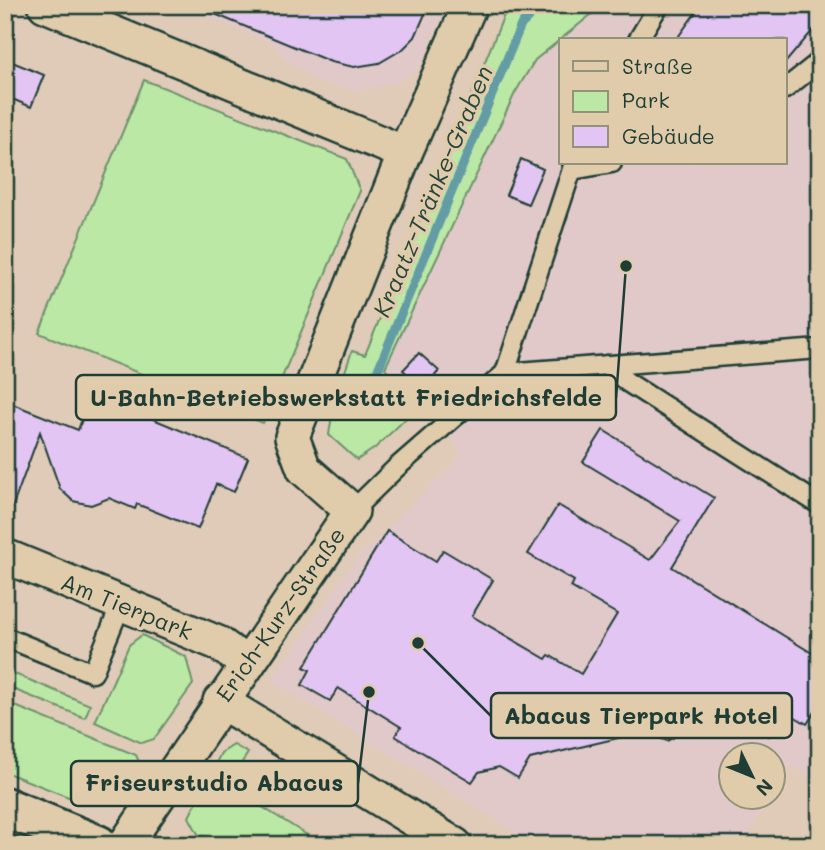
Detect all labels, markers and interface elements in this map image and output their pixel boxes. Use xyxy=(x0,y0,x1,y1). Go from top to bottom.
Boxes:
legend xyxy=(559,38,786,164)
text: Straße xyxy=(622,52,693,79)
water label: Kraatz-Tränke-Graben xyxy=(365,61,499,321)
text: Park xyxy=(622,86,670,113)
text: Gebäude xyxy=(622,122,715,149)
callout: U-Bahn-Betriebswerkstatt Friedrichsfelde xyxy=(76,375,616,420)
text: U-Bahn-Betriebswerkstatt Friedrichsfelde xyxy=(90,381,602,412)
street label: Erich-Kurz-Straße xyxy=(209,521,351,707)
street label: Am Tierpark xyxy=(57,566,197,646)
callout: Abacus Tierpark Hotel xyxy=(491,693,792,738)
text: Abacus Tierpark Hotel xyxy=(504,699,778,730)
north arrow xyxy=(716,742,786,812)
callout: Friseurstudio Abacus xyxy=(71,761,358,806)
text: Friseurstudio Abacus xyxy=(85,766,343,797)
text: N xyxy=(751,774,779,802)

